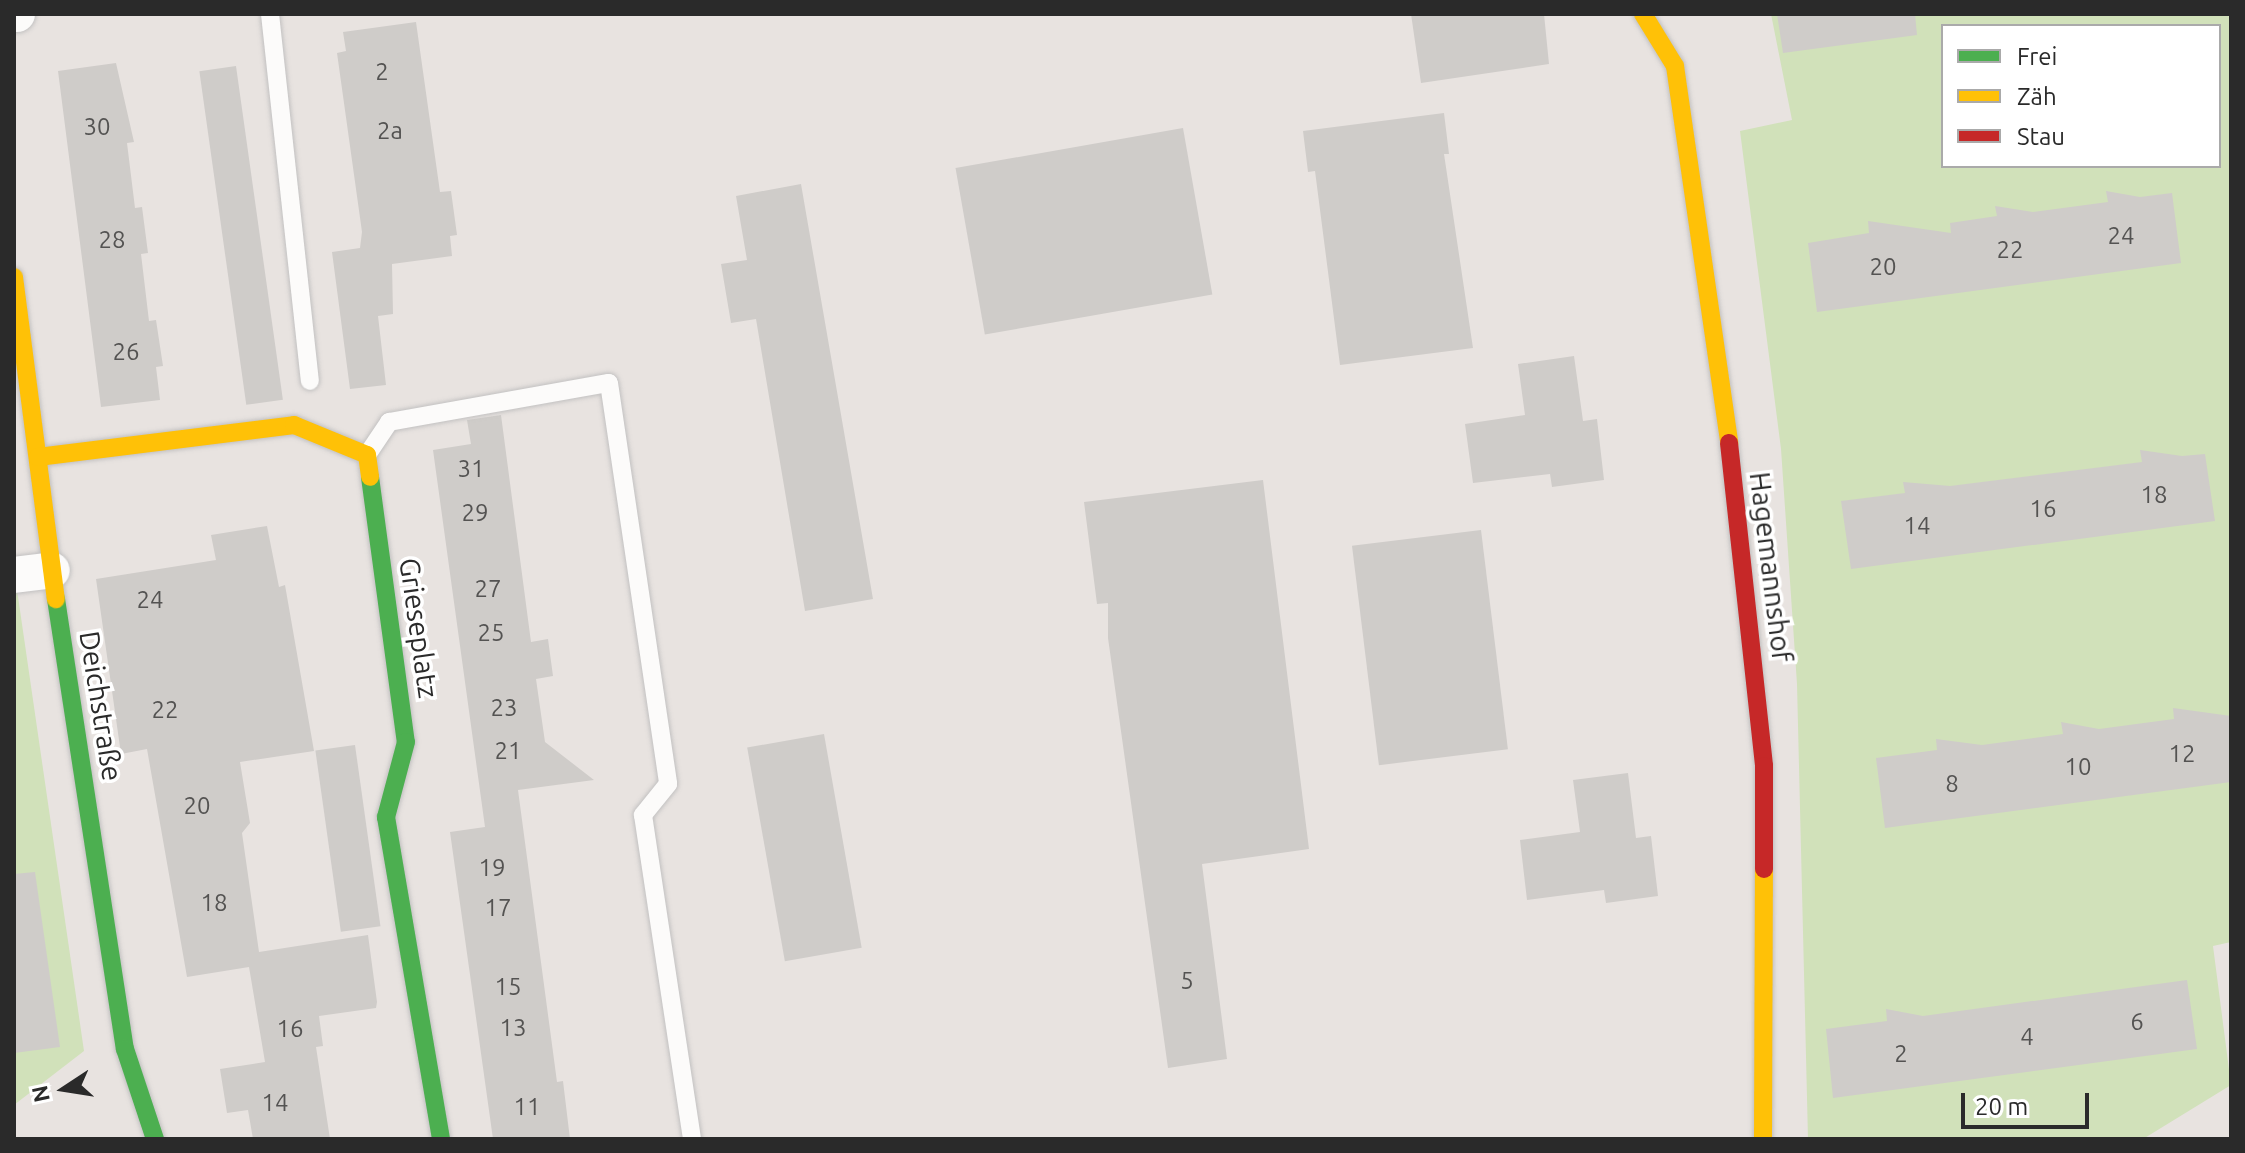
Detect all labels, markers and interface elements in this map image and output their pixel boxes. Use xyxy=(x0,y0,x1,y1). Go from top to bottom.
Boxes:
legend xyxy=(1941,24,2221,168)
text: Frei xyxy=(2017,43,2057,70)
house number: 2 xyxy=(375,58,389,86)
text: Zäh xyxy=(2017,83,2057,110)
house number: 30 xyxy=(83,113,111,141)
house number: 2a xyxy=(377,117,403,145)
text: Stau xyxy=(2017,123,2065,150)
house number: 24 xyxy=(2107,222,2135,250)
house number: 28 xyxy=(98,226,126,254)
house number: 22 xyxy=(1996,236,2024,264)
house number: 20 xyxy=(1869,253,1897,281)
house number: 26 xyxy=(112,338,140,366)
house number: 31 xyxy=(457,455,485,483)
street label: Hagemannshof xyxy=(1743,470,1799,664)
house number: 18 xyxy=(2140,481,2168,509)
house number: 16 xyxy=(2029,495,2057,523)
house number: 29 xyxy=(461,499,489,527)
house number: 14 xyxy=(1903,512,1931,540)
street label: Grieseplatz xyxy=(393,556,445,700)
house number: 27 xyxy=(474,575,502,603)
house number: 24 xyxy=(136,586,164,614)
house number: 25 xyxy=(477,619,505,647)
street label: Deichstraße xyxy=(73,629,129,783)
house number: 23 xyxy=(490,694,518,722)
house number: 22 xyxy=(151,696,179,724)
house number: 21 xyxy=(494,737,522,765)
house number: 12 xyxy=(2168,740,2196,768)
house number: 10 xyxy=(2064,753,2092,781)
house number: 8 xyxy=(1945,770,1959,798)
house number: 20 xyxy=(183,792,211,820)
house number: 19 xyxy=(478,854,506,882)
house number: 18 xyxy=(200,889,228,917)
house number: 17 xyxy=(484,894,512,922)
house number: 5 xyxy=(1180,967,1194,995)
house number: 15 xyxy=(494,973,522,1001)
house number: 6 xyxy=(2130,1008,2144,1036)
house number: 13 xyxy=(499,1014,527,1042)
house number: 16 xyxy=(276,1015,304,1043)
house number: 4 xyxy=(2020,1023,2034,1051)
house number: 2 xyxy=(1894,1040,1908,1068)
north arrow xyxy=(24,1049,104,1129)
scale bar xyxy=(1965,1077,2093,1127)
text: N xyxy=(26,1083,54,1105)
house number: 14 xyxy=(261,1089,289,1117)
house number: 11 xyxy=(513,1093,541,1121)
text: 20 m xyxy=(1975,1093,2028,1120)

